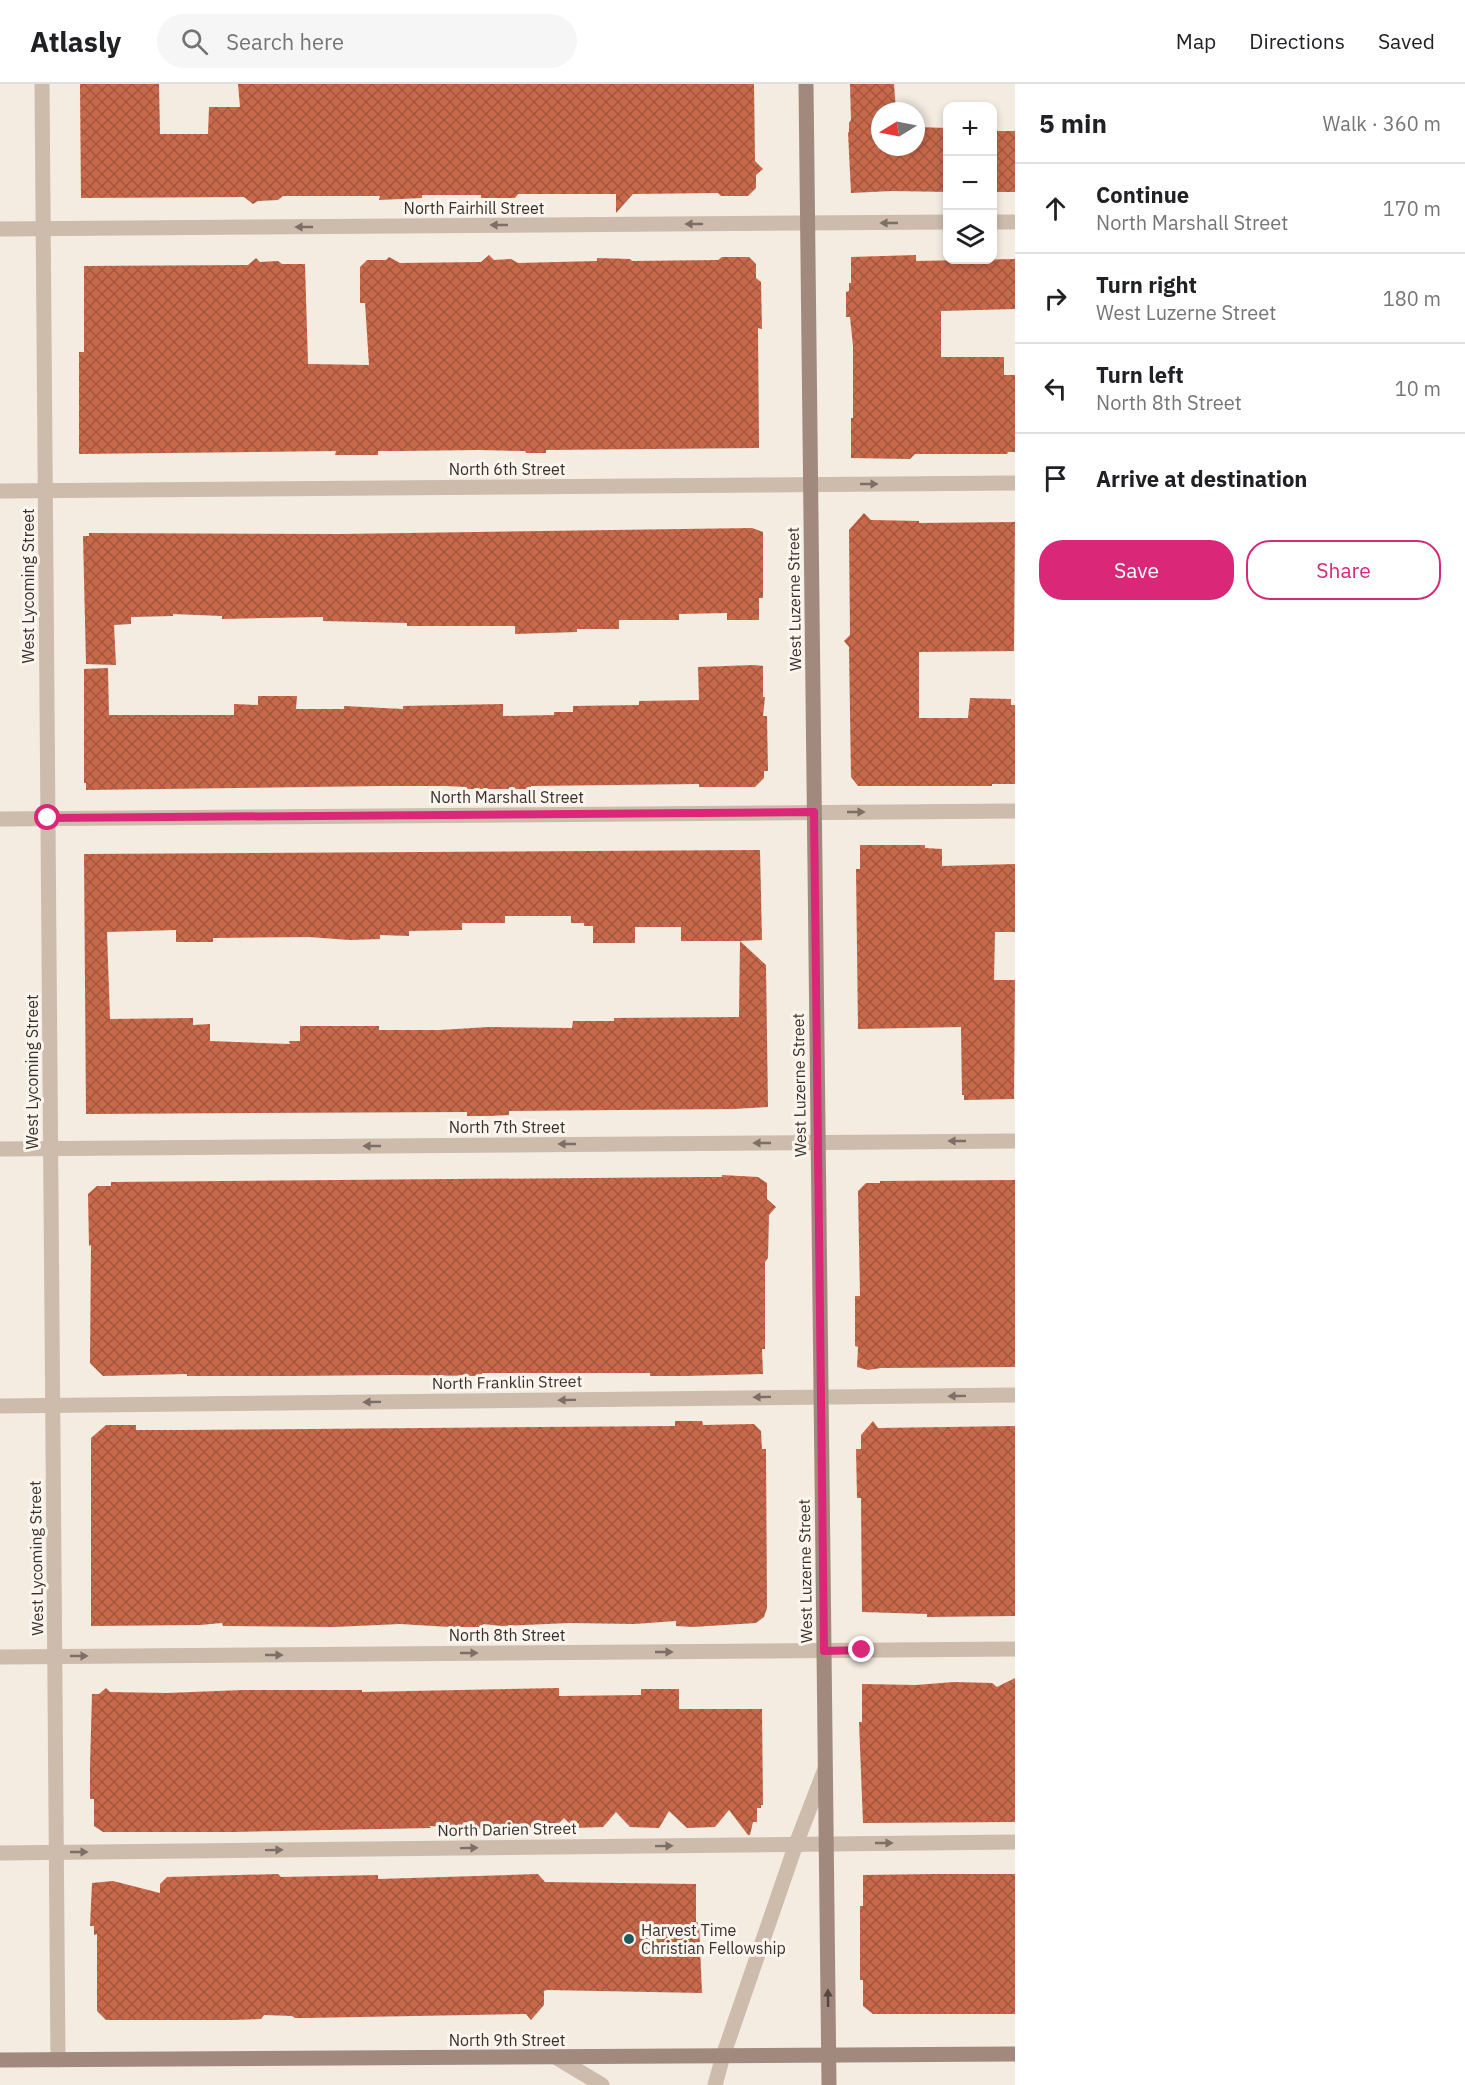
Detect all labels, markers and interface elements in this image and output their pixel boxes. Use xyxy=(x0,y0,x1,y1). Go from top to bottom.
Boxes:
search box xyxy=(157,14,577,68)
text: Atlasly xyxy=(30,23,121,60)
icon: search xyxy=(178,25,211,58)
text: Search here xyxy=(226,27,344,56)
text: Map xyxy=(1176,27,1216,55)
text: Directions xyxy=(1249,27,1345,55)
text: Saved xyxy=(1378,27,1435,55)
north arrow xyxy=(871,102,925,156)
map controls xyxy=(943,102,997,264)
button: + xyxy=(943,102,997,156)
text: 5 min xyxy=(1039,106,1107,140)
text: Walk · 360 m xyxy=(1323,110,1441,137)
button: − xyxy=(943,156,997,210)
text: Continue xyxy=(1096,180,1189,209)
icon: ahead xyxy=(1039,192,1072,225)
text: 170 m xyxy=(1383,195,1441,222)
street label: North Fairhill Street xyxy=(404,198,544,218)
text: North Marshall Street xyxy=(1096,209,1288,236)
button: layers xyxy=(943,210,997,264)
one-way arrow xyxy=(880,218,899,227)
one-way arrow xyxy=(685,219,704,229)
one-way arrow xyxy=(490,220,509,230)
one-way arrow xyxy=(295,222,314,232)
text: Turn right xyxy=(1096,270,1197,299)
icon: right xyxy=(1039,282,1072,315)
text: 180 m xyxy=(1383,285,1441,312)
text: West Luzerne Street xyxy=(1096,299,1276,326)
text: Turn left xyxy=(1096,360,1184,389)
icon: left xyxy=(1039,372,1072,405)
text: 10 m xyxy=(1395,375,1441,402)
text: North 8th Street xyxy=(1096,389,1242,416)
street label: North 6th Street xyxy=(449,459,565,479)
icon: arrive xyxy=(1039,462,1072,495)
text: Arrive at destination xyxy=(1096,464,1307,493)
one-way arrow xyxy=(860,479,879,489)
street label: West Lycoming Street xyxy=(18,508,38,664)
street label: West Luzerne Street xyxy=(783,527,805,671)
button: Save xyxy=(1039,540,1234,600)
button: Share xyxy=(1246,540,1441,600)
street label: North Marshall Street xyxy=(430,787,584,807)
route start xyxy=(34,804,60,830)
one-way arrow xyxy=(847,807,866,817)
street label: West Lycoming Street xyxy=(22,994,42,1150)
street label: West Luzerne Street xyxy=(788,1013,810,1157)
street label: North 7th Street xyxy=(449,1117,565,1137)
one-way arrow xyxy=(947,1136,966,1146)
one-way arrow xyxy=(752,1138,771,1148)
one-way arrow xyxy=(557,1139,576,1149)
one-way arrow xyxy=(362,1141,381,1151)
street label: North Franklin Street xyxy=(432,1371,582,1393)
one-way arrow xyxy=(947,1391,966,1400)
one-way arrow xyxy=(752,1393,771,1402)
one-way arrow xyxy=(557,1395,576,1405)
one-way arrow xyxy=(362,1397,381,1407)
street label: West Lycoming Street xyxy=(25,1480,47,1636)
street label: West Luzerne Street xyxy=(794,1499,816,1643)
street label: North 8th Street xyxy=(449,1625,565,1645)
route end xyxy=(848,1636,874,1662)
one-way arrow xyxy=(655,1647,674,1657)
one-way arrow xyxy=(460,1648,479,1658)
one-way arrow xyxy=(265,1650,284,1660)
one-way arrow xyxy=(70,1651,89,1661)
street label: North Darien Street xyxy=(437,1818,577,1840)
one-way arrow xyxy=(875,1838,894,1848)
one-way arrow xyxy=(655,1841,674,1850)
one-way arrow xyxy=(460,1843,479,1853)
one-way arrow xyxy=(265,1845,284,1855)
one-way arrow xyxy=(70,1847,89,1857)
place label: Harvest Time Christian Fellowship xyxy=(641,1920,786,1958)
marker: Harvest Time Christian Fellowship xyxy=(622,1932,636,1946)
one-way arrow xyxy=(823,1988,833,2007)
street label: North 9th Street xyxy=(449,2030,565,2050)

